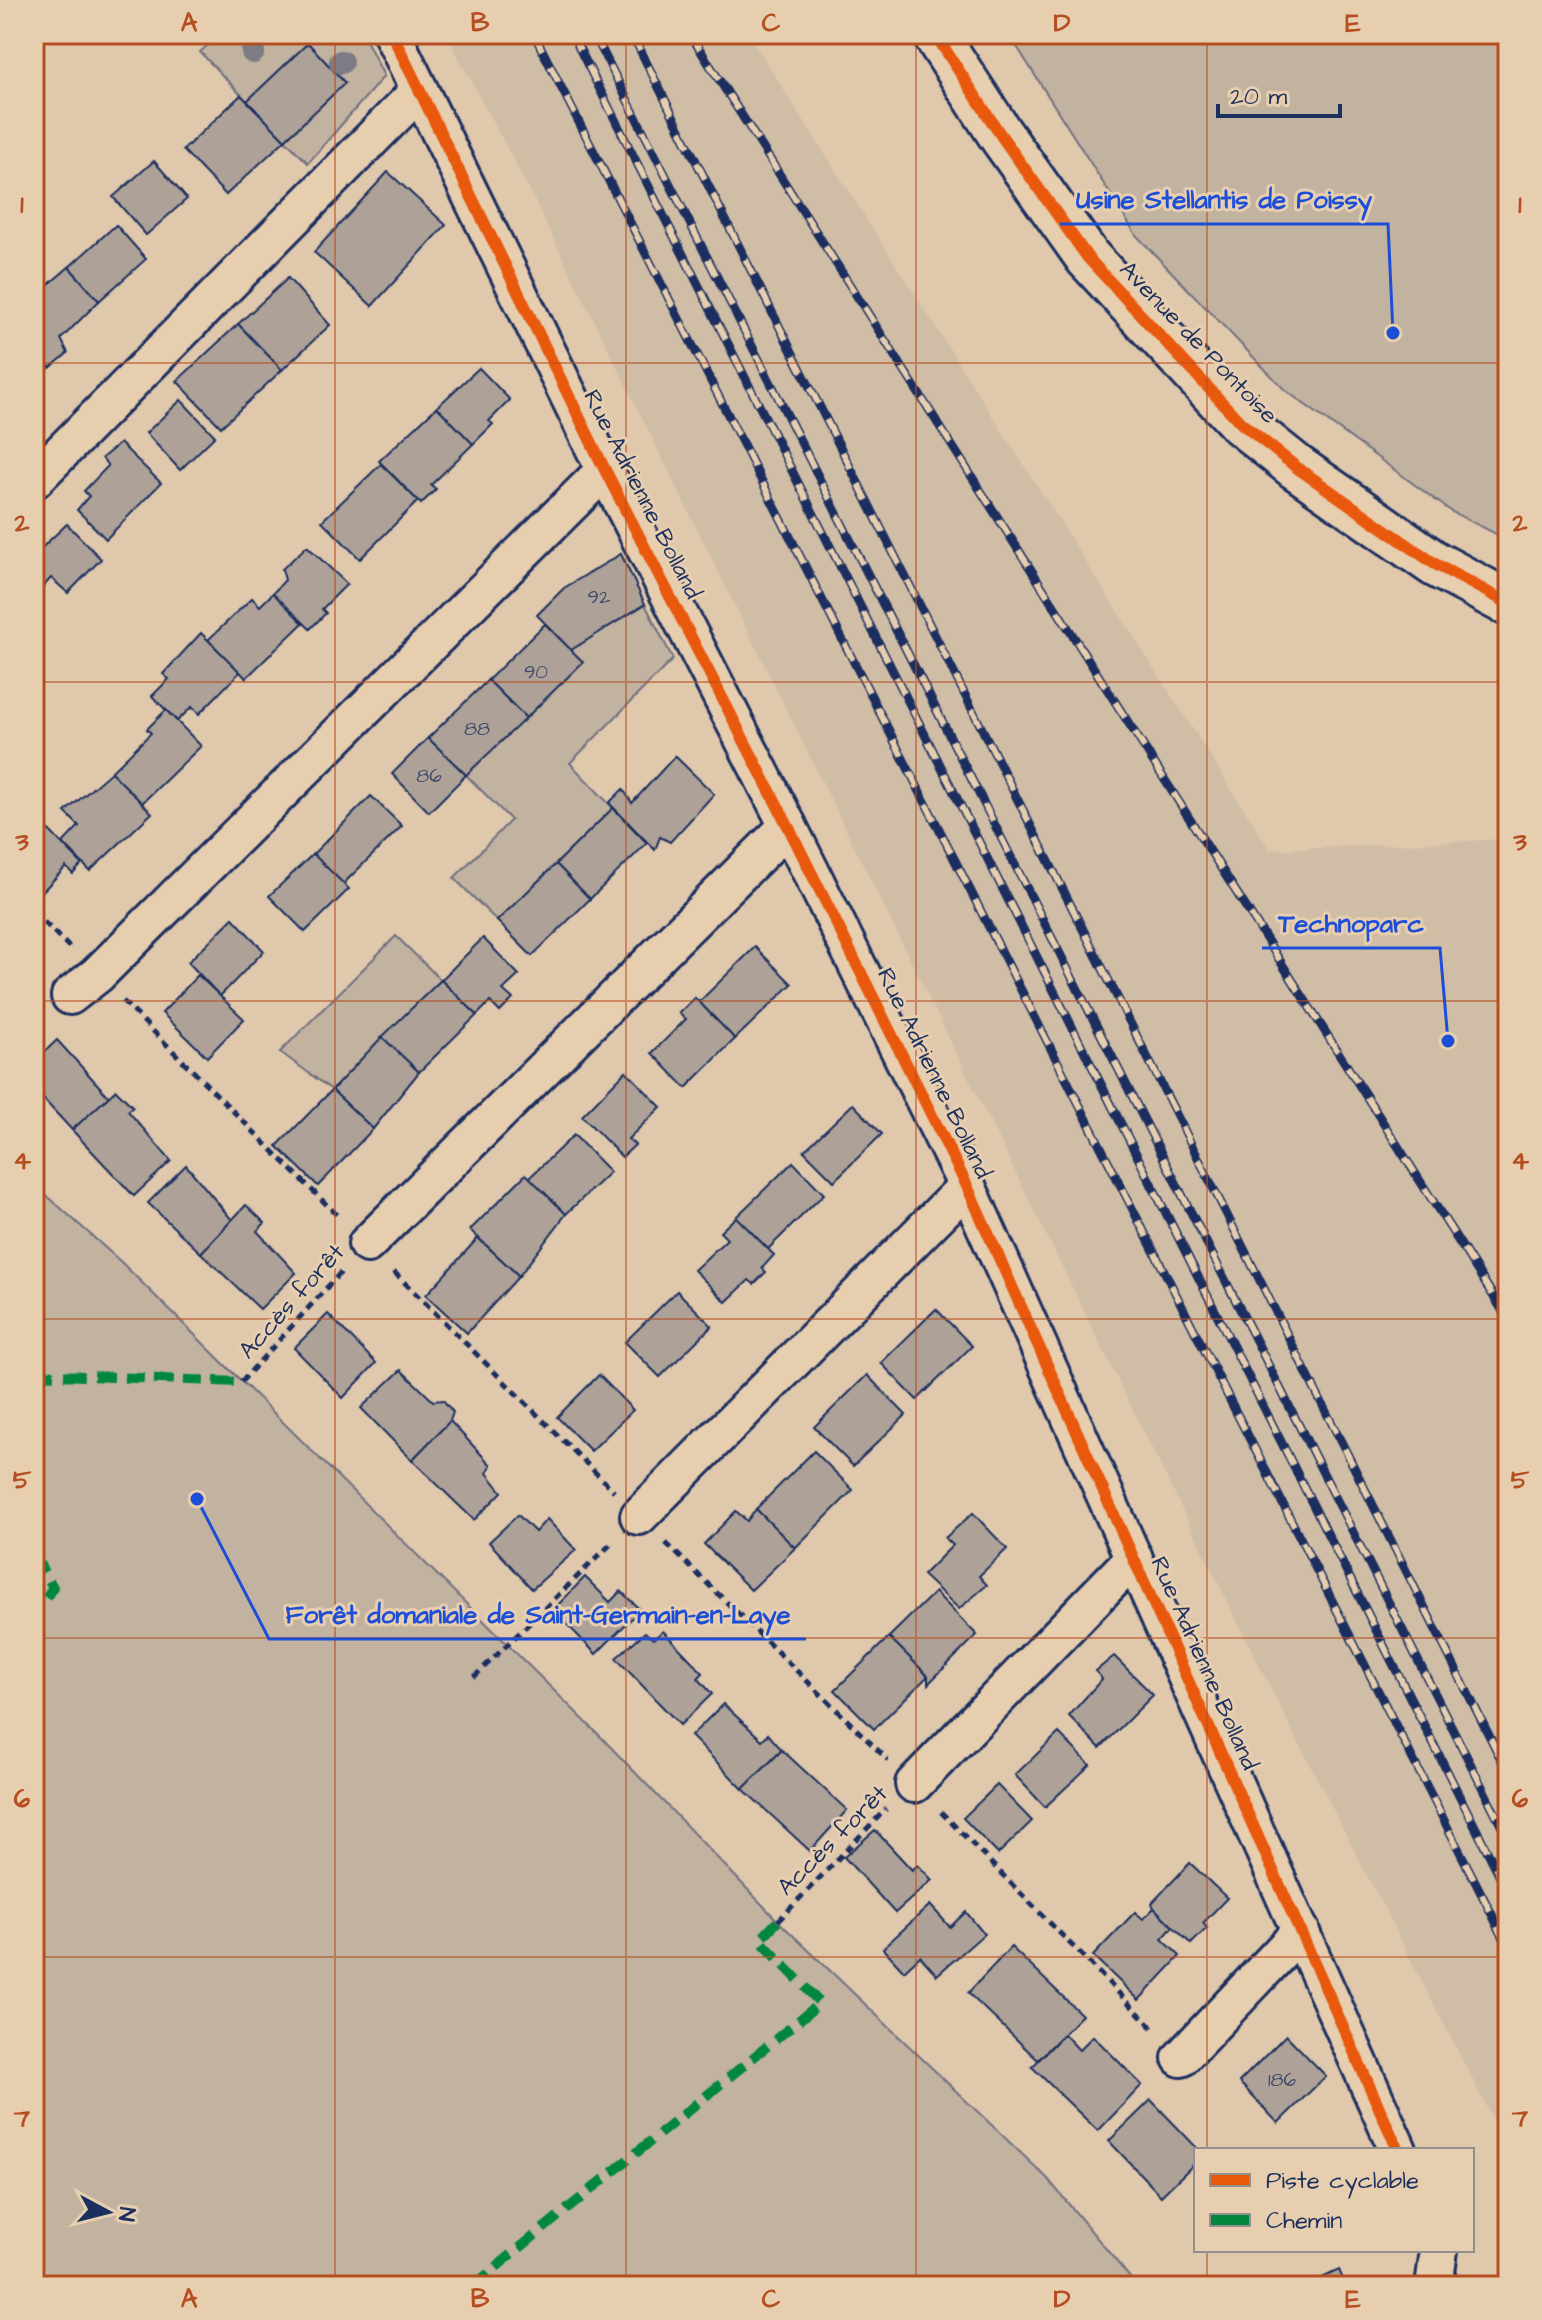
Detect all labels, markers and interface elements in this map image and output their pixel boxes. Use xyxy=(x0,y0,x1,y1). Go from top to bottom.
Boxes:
text: A xyxy=(181,5,198,41)
text: B xyxy=(471,5,490,41)
text: C xyxy=(762,5,781,41)
text: D xyxy=(1054,5,1071,41)
text: E xyxy=(1345,5,1361,41)
scale bar xyxy=(1218,68,1340,118)
text: 20 m xyxy=(1230,80,1287,114)
callout: Usine Stellantis de Poissy xyxy=(1060,174,1388,224)
text: Usine Stellantis de Poissy xyxy=(1076,182,1373,221)
text: 1 xyxy=(20,187,24,223)
text: 1 xyxy=(1518,187,1522,223)
street label: Avenue de Pontoise xyxy=(1111,254,1285,432)
street label: Rue Adrienne Bolland xyxy=(575,384,710,605)
text: 2 xyxy=(14,505,30,541)
text: 2 xyxy=(1512,505,1528,541)
house number: 92 xyxy=(588,583,611,611)
house number: 90 xyxy=(524,658,548,686)
house number: 88 xyxy=(464,715,490,743)
house number: 86 xyxy=(416,762,442,790)
text: 3 xyxy=(14,824,29,860)
text: 3 xyxy=(1512,824,1527,860)
callout: Technoparc xyxy=(1262,898,1440,948)
text: Technoparc xyxy=(1277,906,1424,942)
street label: Rue Adrienne Bolland xyxy=(868,962,1000,1185)
text: 4 xyxy=(13,1143,31,1179)
text: 4 xyxy=(1511,1143,1529,1179)
street label: Accès forêt xyxy=(231,1237,353,1367)
text: 5 xyxy=(13,1462,32,1498)
text: 5 xyxy=(1511,1462,1530,1498)
street label: Rue Adrienne Bolland xyxy=(1142,1551,1267,1776)
callout: Forêt domaniale de Saint-Germain-en-Laye xyxy=(269,1589,806,1639)
text: Forêt domaniale de Saint-Germain-en-Laye xyxy=(286,1597,790,1636)
street label: Accès forêt xyxy=(770,1778,896,1904)
text: 6 xyxy=(14,1781,31,1817)
text: 6 xyxy=(1512,1781,1529,1817)
house number: 186 xyxy=(1268,2066,1296,2094)
text: 7 xyxy=(13,2100,30,2136)
text: 7 xyxy=(1511,2100,1528,2136)
legend xyxy=(1194,2148,1474,2252)
text: Piste cyclable xyxy=(1266,2164,1419,2199)
north arrow xyxy=(68,2172,148,2252)
text: Chemin xyxy=(1266,2204,1342,2238)
text: N xyxy=(110,2206,143,2223)
text: A xyxy=(181,2281,198,2317)
text: B xyxy=(471,2281,490,2317)
text: C xyxy=(762,2281,781,2317)
text: D xyxy=(1054,2281,1071,2317)
text: E xyxy=(1345,2281,1361,2317)

